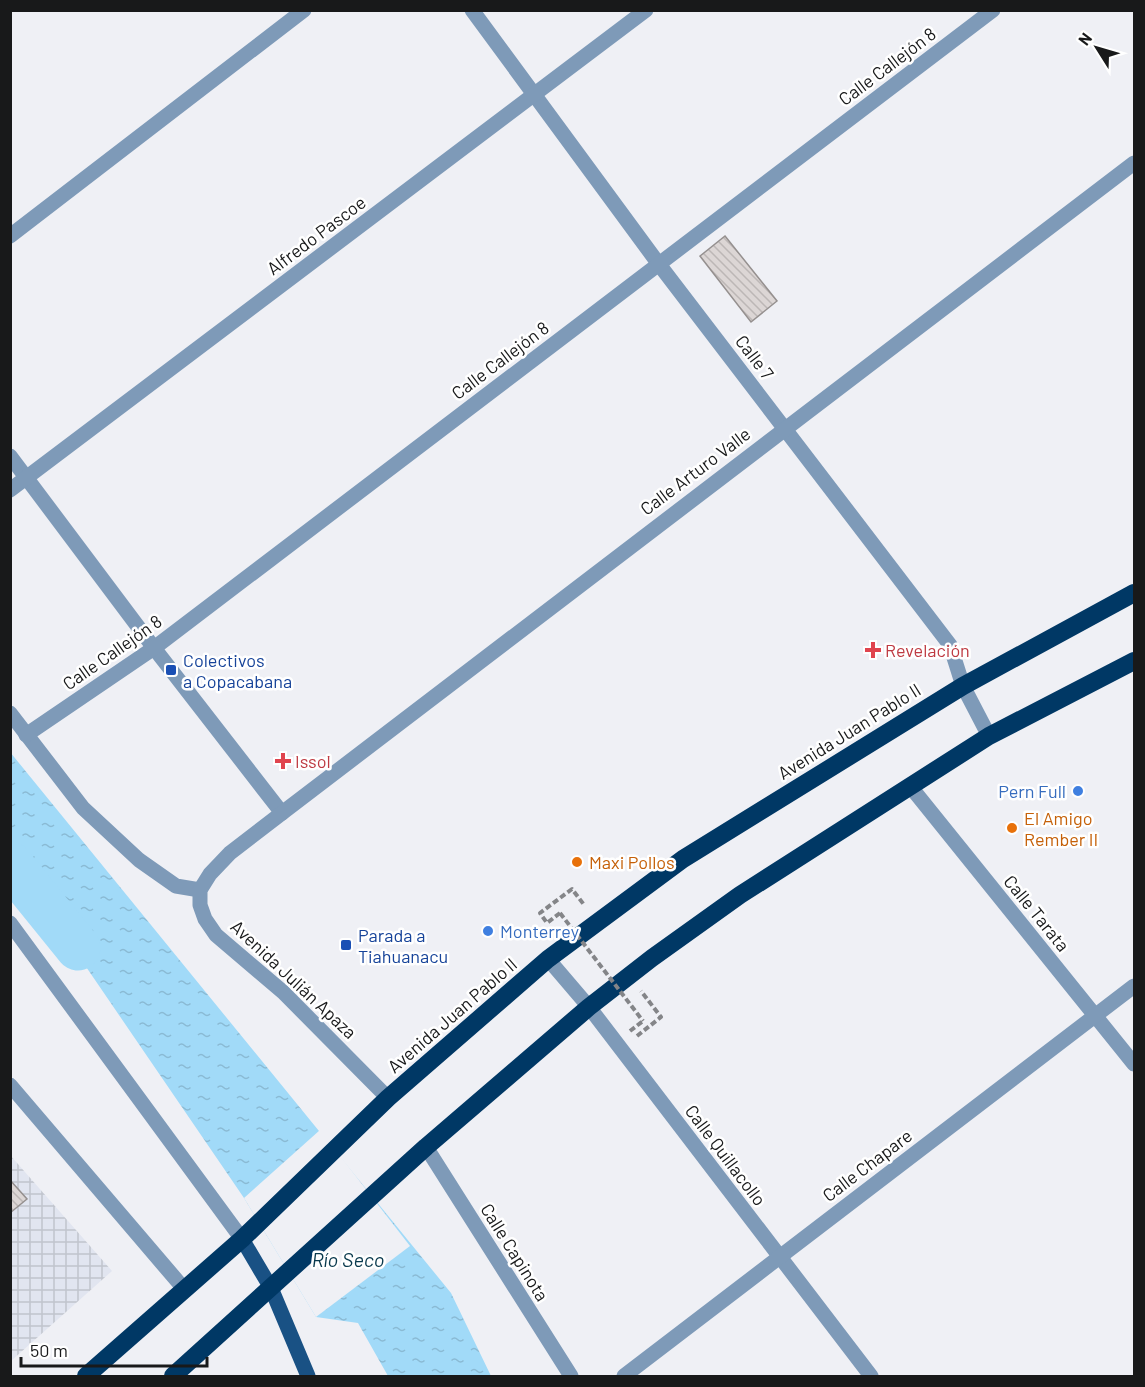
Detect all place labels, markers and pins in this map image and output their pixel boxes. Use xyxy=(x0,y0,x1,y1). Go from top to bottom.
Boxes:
place label: Revelación xyxy=(885,639,970,661)
marker: Revelación xyxy=(866,643,880,657)
place label: Colectivos a Copacabana xyxy=(183,649,292,692)
marker: Colectivos a Copacabana xyxy=(164,663,178,677)
place label: Issol xyxy=(295,750,331,772)
marker: Issol xyxy=(276,754,290,768)
place label: Pern Full xyxy=(998,780,1066,802)
marker: Pern Full xyxy=(1071,784,1085,798)
place label: El Amigo Rember II xyxy=(1024,807,1098,850)
marker: El Amigo Rember II xyxy=(1005,821,1019,835)
place label: Maxi Pollos xyxy=(589,851,675,873)
marker: Maxi Pollos xyxy=(570,855,584,869)
place label: Monterrey xyxy=(500,920,579,942)
place label: Parada a Tiahuanacu xyxy=(358,924,448,967)
marker: Monterrey xyxy=(481,924,495,938)
marker: Parada a Tiahuanacu xyxy=(339,938,353,952)

